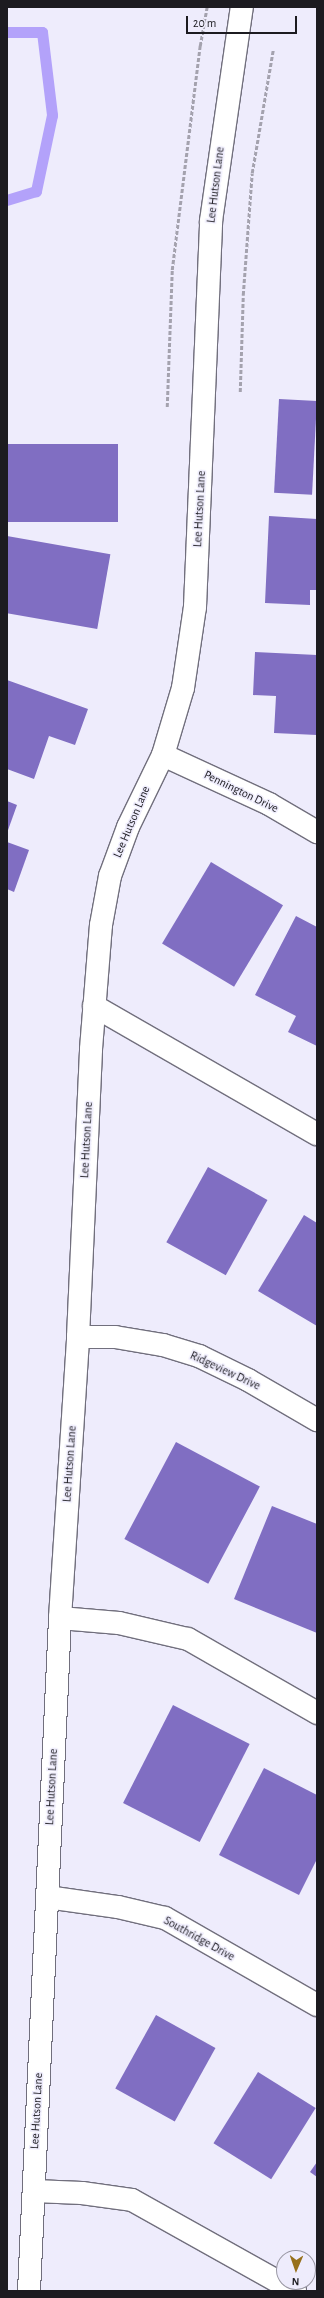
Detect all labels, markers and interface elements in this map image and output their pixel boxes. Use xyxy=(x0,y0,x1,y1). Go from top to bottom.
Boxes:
scale bar xyxy=(188,8,299,34)
text: 20 m xyxy=(193,17,216,29)
street label: Lee Hutson Lane xyxy=(204,146,228,224)
street label: Lee Hutson Lane xyxy=(191,470,209,548)
street label: Pennington Drive xyxy=(201,768,281,816)
street label: Lee Hutson Lane xyxy=(110,784,154,860)
street label: Lee Hutson Lane xyxy=(78,1101,96,1179)
street label: Ridgeview Drive xyxy=(188,1348,262,1394)
street label: Lee Hutson Lane xyxy=(60,1425,80,1503)
street label: Lee Hutson Lane xyxy=(43,1748,61,1826)
street label: Southridge Drive xyxy=(161,1914,237,1964)
street label: Lee Hutson Lane xyxy=(28,2072,46,2150)
north arrow xyxy=(276,2250,316,2290)
text: N xyxy=(292,2276,300,2287)

